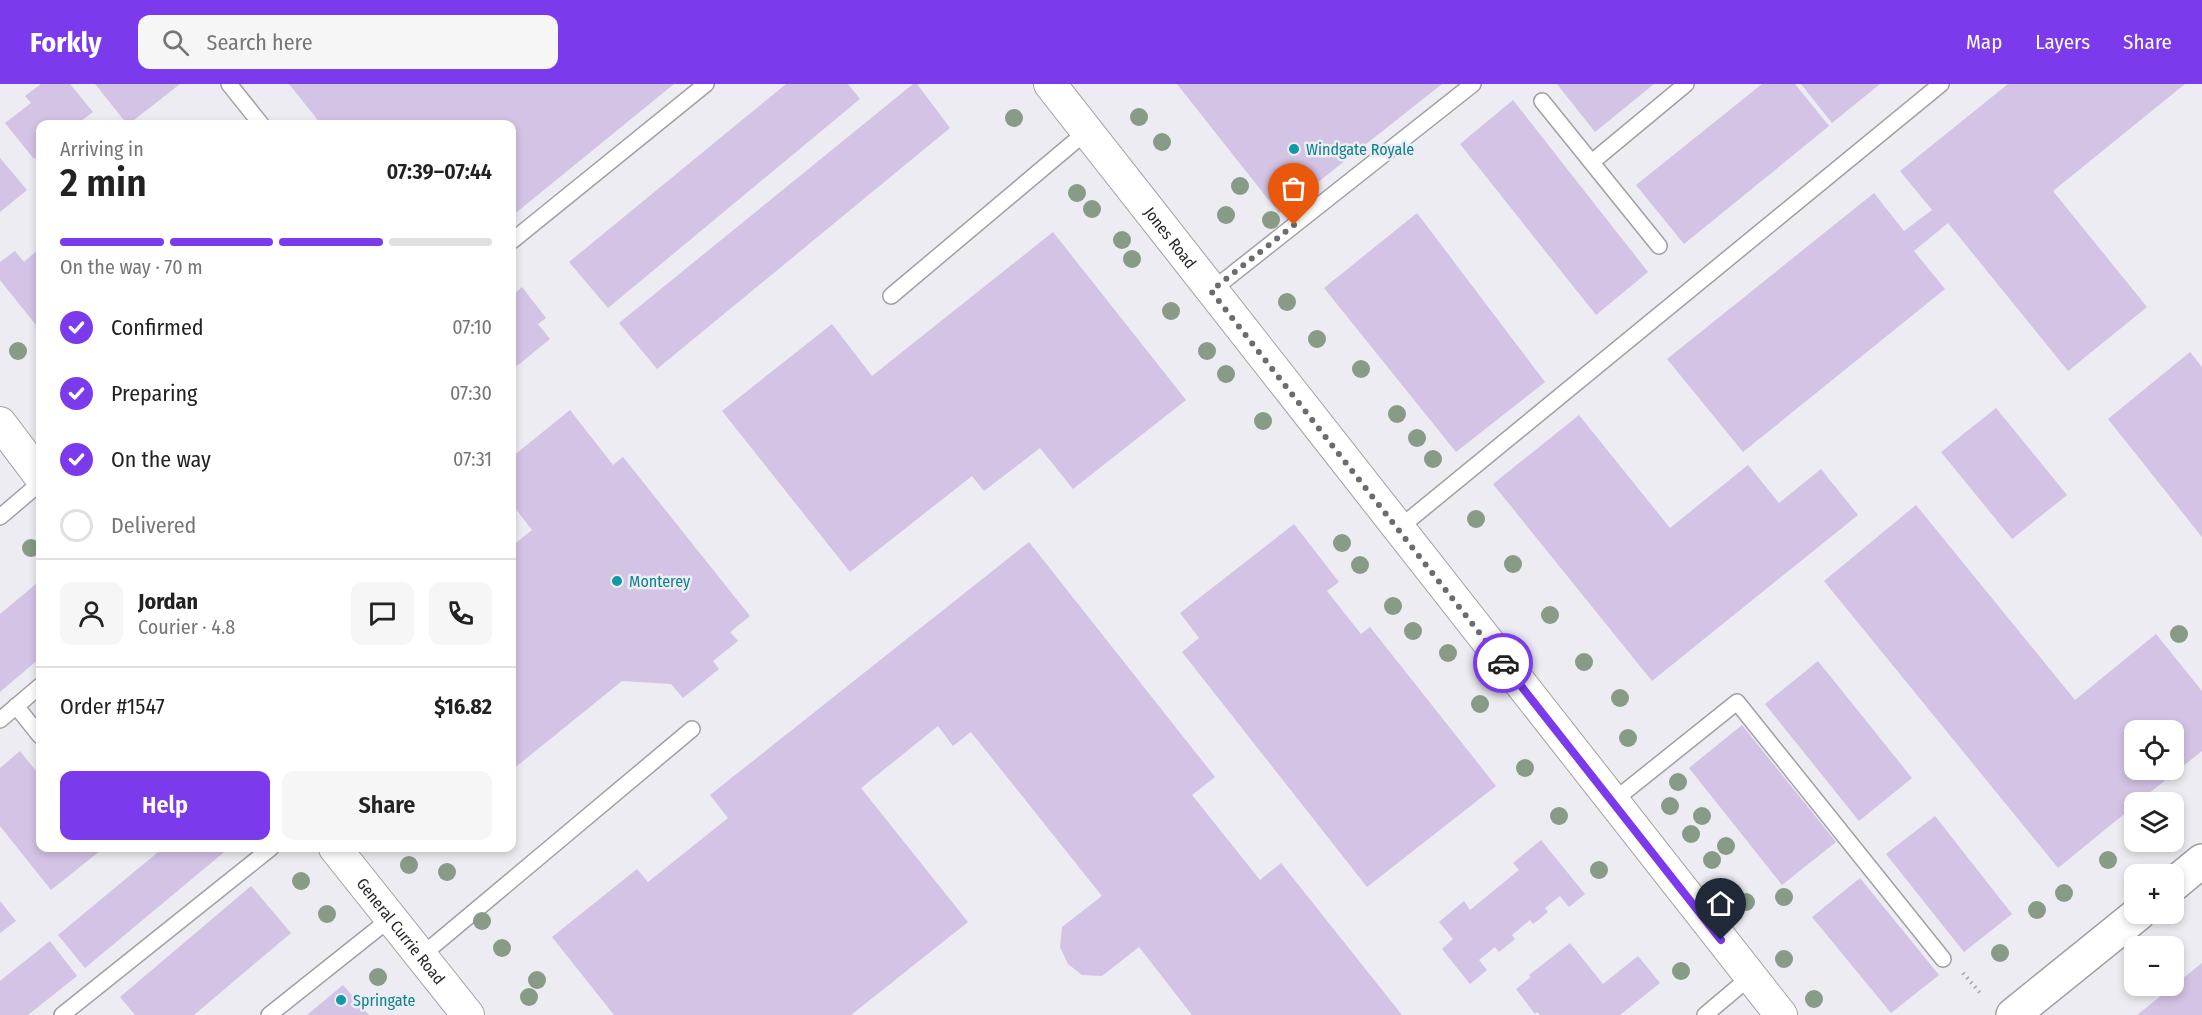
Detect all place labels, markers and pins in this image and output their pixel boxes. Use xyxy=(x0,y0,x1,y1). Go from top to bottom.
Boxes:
place label: Windgate Royale xyxy=(1306,140,1414,159)
marker: Windgate Royale xyxy=(1287,142,1301,156)
pin xyxy=(1268,163,1319,225)
place label: Monterey xyxy=(629,572,691,591)
marker: Monterey xyxy=(610,574,624,588)
pin xyxy=(1695,878,1746,940)
place label: Springate xyxy=(353,991,416,1010)
marker: Springate xyxy=(334,993,348,1007)

